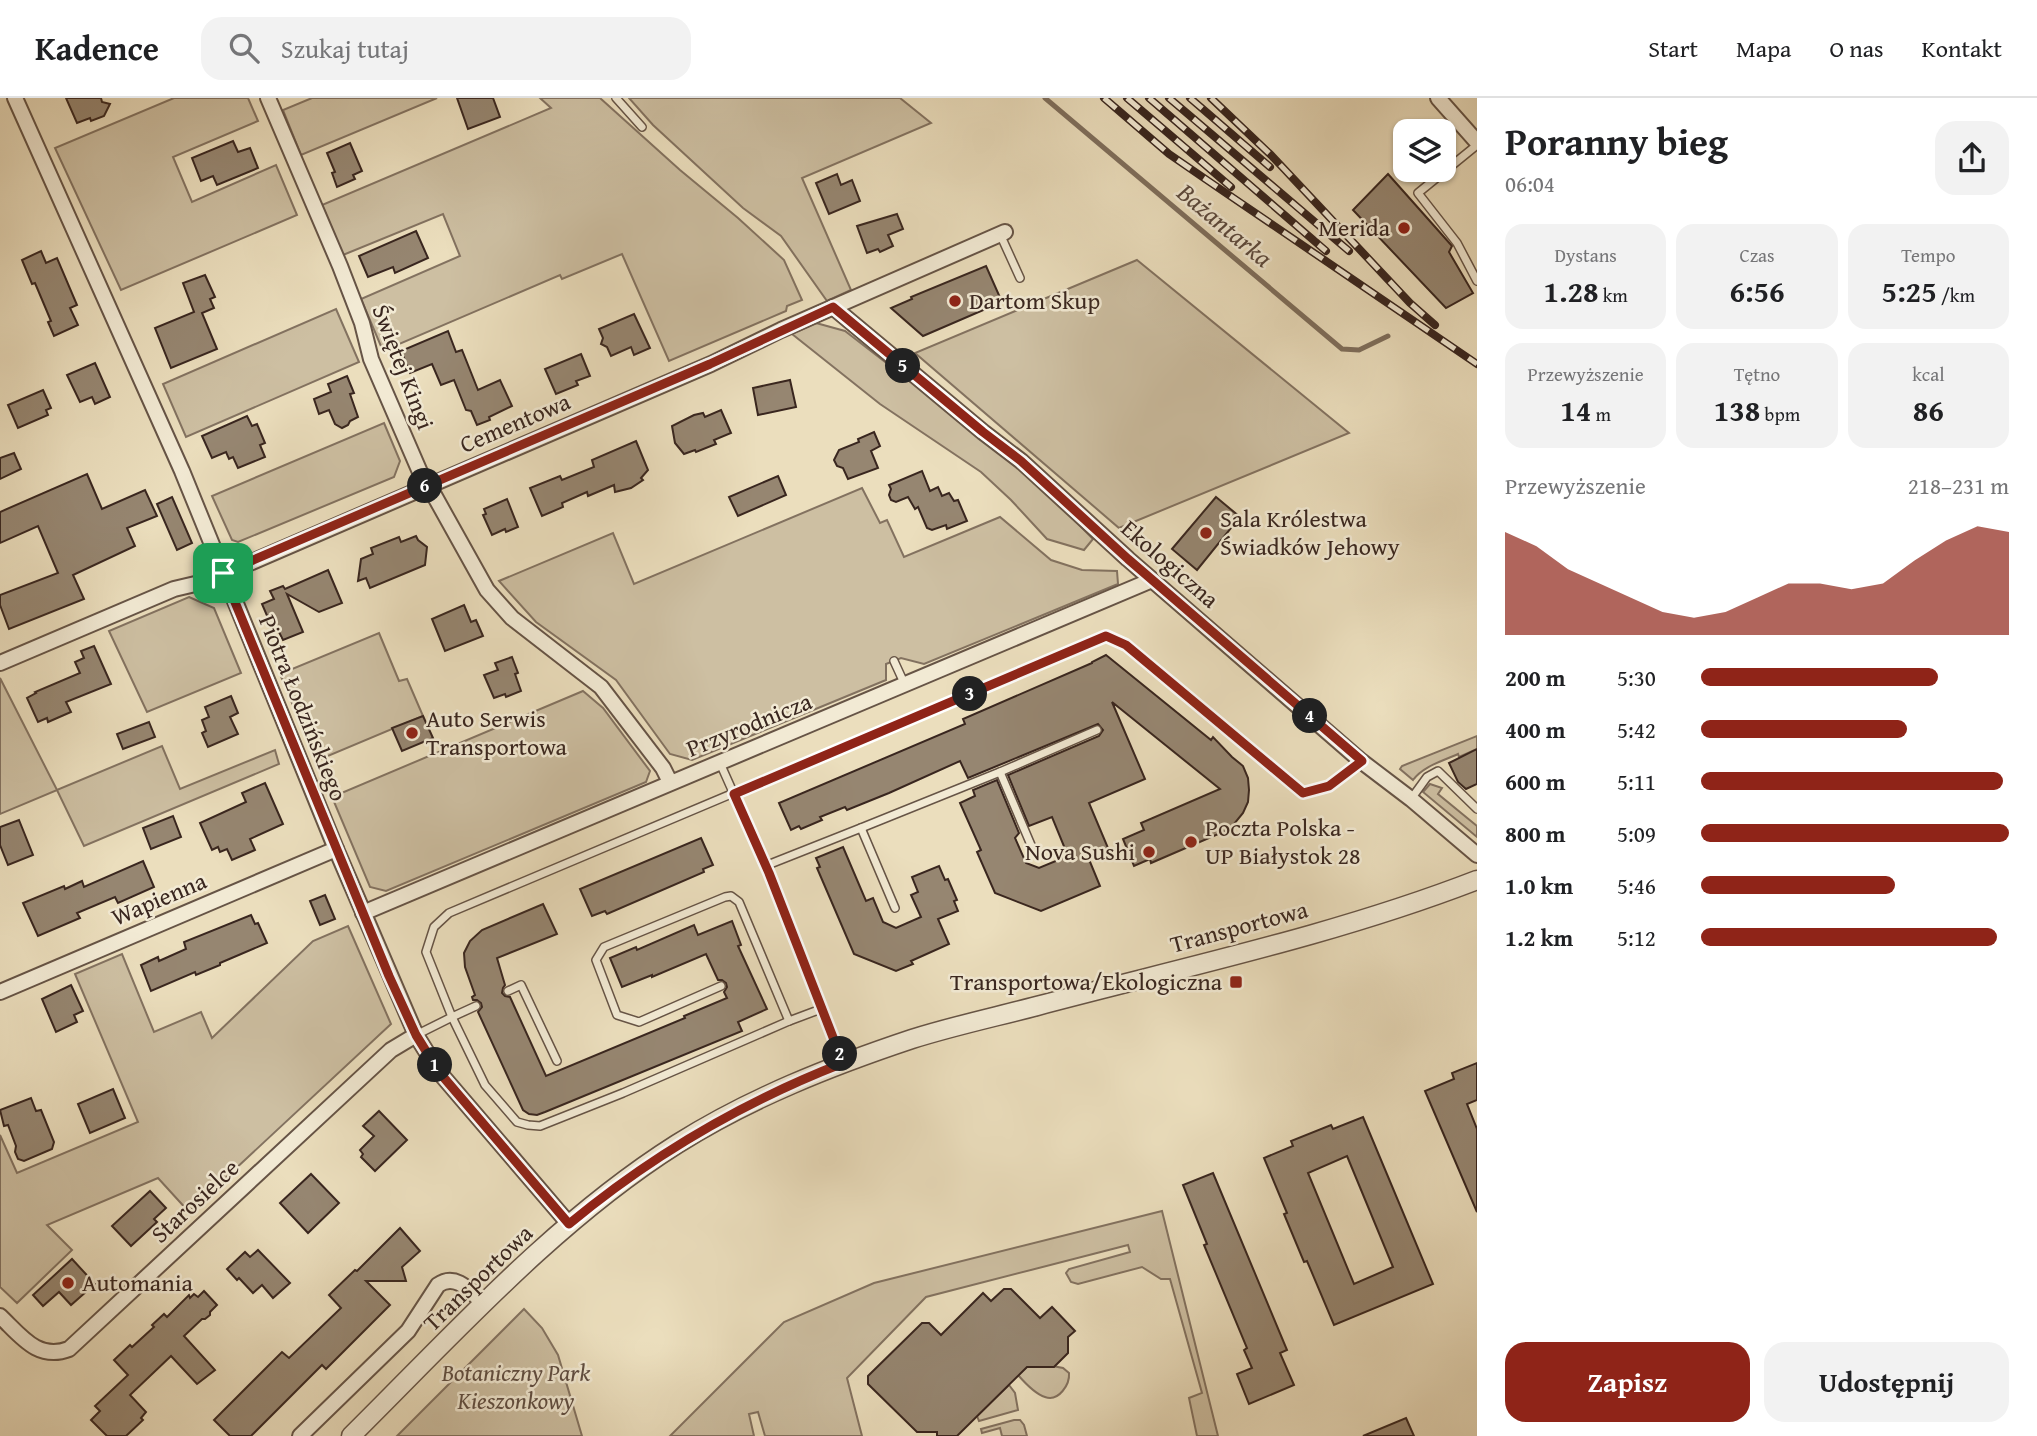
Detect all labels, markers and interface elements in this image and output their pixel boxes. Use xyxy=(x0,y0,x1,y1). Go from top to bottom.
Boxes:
search box xyxy=(201,17,691,80)
text: Kadence xyxy=(35,24,159,72)
icon: search xyxy=(225,29,263,67)
text: Szukaj tutaj xyxy=(281,29,409,68)
text: Start xyxy=(1648,31,1698,66)
text: Mapa xyxy=(1736,31,1791,66)
text: O nas xyxy=(1829,31,1884,66)
text: Kontakt xyxy=(1922,31,2002,66)
text: Poranny bieg xyxy=(1505,113,1728,169)
map controls xyxy=(1393,119,1456,182)
button: layers xyxy=(1393,119,1456,182)
button: share xyxy=(1935,121,2009,195)
text: 06:04 xyxy=(1505,167,1555,200)
water label: Bażantarka xyxy=(1168,172,1281,276)
place label: Merida xyxy=(1318,210,1391,245)
marker: Merida xyxy=(1396,220,1412,236)
text: Dystans xyxy=(1554,241,1617,269)
text: Czas xyxy=(1739,241,1775,269)
text: Tempo xyxy=(1901,241,1955,269)
text: 1.28 xyxy=(1543,269,1599,313)
text: 6:56 xyxy=(1729,269,1785,313)
text: 5:25 xyxy=(1882,269,1937,313)
text: km xyxy=(1599,281,1628,309)
text: /km xyxy=(1937,281,1975,309)
place label: Dartom Skup xyxy=(969,283,1100,318)
marker: Dartom Skup xyxy=(947,293,963,309)
street label: Świętej Kingi xyxy=(364,299,443,435)
pin: 5 xyxy=(886,348,920,384)
text: 5 xyxy=(898,351,907,379)
text: Przewyższenie xyxy=(1528,360,1644,388)
text: Tętno xyxy=(1734,360,1780,388)
text: kcal xyxy=(1912,360,1945,388)
street label: Cementowa xyxy=(454,383,576,462)
text: 14 xyxy=(1560,388,1591,432)
text: 138 xyxy=(1714,388,1760,432)
text: 86 xyxy=(1913,388,1944,432)
text: m xyxy=(1591,400,1611,428)
text: bpm xyxy=(1760,400,1800,428)
pin: 6 xyxy=(408,468,442,504)
text: Przewyższenie xyxy=(1505,469,1646,502)
text: 218–231 m xyxy=(1908,469,2009,502)
text: 6 xyxy=(420,471,429,499)
place label: Sala Królestwa Świadków Jehowy xyxy=(1220,501,1400,564)
street label: Ekologiczna xyxy=(1114,511,1227,617)
marker: Sala Królestwa Świadków Jehowy xyxy=(1198,525,1214,541)
pin xyxy=(193,543,253,603)
icon: arrive xyxy=(204,554,242,592)
street label: Piotra Łodzińskiego xyxy=(250,609,357,806)
text: 200 m xyxy=(1505,661,1566,694)
text: 5:30 xyxy=(1617,661,1656,694)
pin: 3 xyxy=(953,676,988,712)
text: 3 xyxy=(965,679,974,707)
street label: Przyrodnicza xyxy=(681,683,817,766)
pin: 4 xyxy=(1292,698,1328,734)
place label: Auto Serwis Transportowa xyxy=(426,701,568,764)
text: 4 xyxy=(1305,701,1314,729)
text: 400 m xyxy=(1505,713,1566,746)
text: 5:42 xyxy=(1617,713,1656,746)
marker: Auto Serwis Transportowa xyxy=(404,725,420,741)
text: 600 m xyxy=(1505,765,1566,798)
text: 5:11 xyxy=(1617,765,1656,798)
place label: Poczta Polska - UP Białystok 28 xyxy=(1205,810,1361,873)
text: 800 m xyxy=(1505,817,1566,850)
text: 5:09 xyxy=(1617,817,1656,850)
place label: Nova Sushi xyxy=(1025,834,1135,869)
marker: Poczta Polska - UP Białystok 28 xyxy=(1183,834,1199,850)
marker: Nova Sushi xyxy=(1141,844,1157,860)
street label: Wapienna xyxy=(106,863,212,934)
text: 1.0 km xyxy=(1505,869,1573,902)
text: 5:46 xyxy=(1617,869,1656,902)
street label: Transportowa xyxy=(1166,891,1312,962)
text: 1.2 km xyxy=(1505,921,1573,954)
text: 5:12 xyxy=(1617,921,1656,954)
place label: Transportowa/Ekologiczna xyxy=(950,964,1223,999)
marker: Transportowa/Ekologiczna xyxy=(1228,974,1244,990)
pin: 2 xyxy=(822,1037,858,1072)
text: 2 xyxy=(835,1039,844,1067)
pin: 1 xyxy=(418,1048,452,1082)
text: 1 xyxy=(430,1050,439,1078)
street label: Starosielce xyxy=(143,1151,247,1251)
street label: Transportowa xyxy=(415,1216,541,1339)
place label: Automania xyxy=(82,1265,193,1300)
marker: Automania xyxy=(60,1275,76,1291)
button: Zapisz xyxy=(1505,1342,1750,1422)
button: Udostępnij xyxy=(1764,1342,2009,1422)
park label: Botaniczny Park Kieszonkowy xyxy=(441,1355,590,1418)

